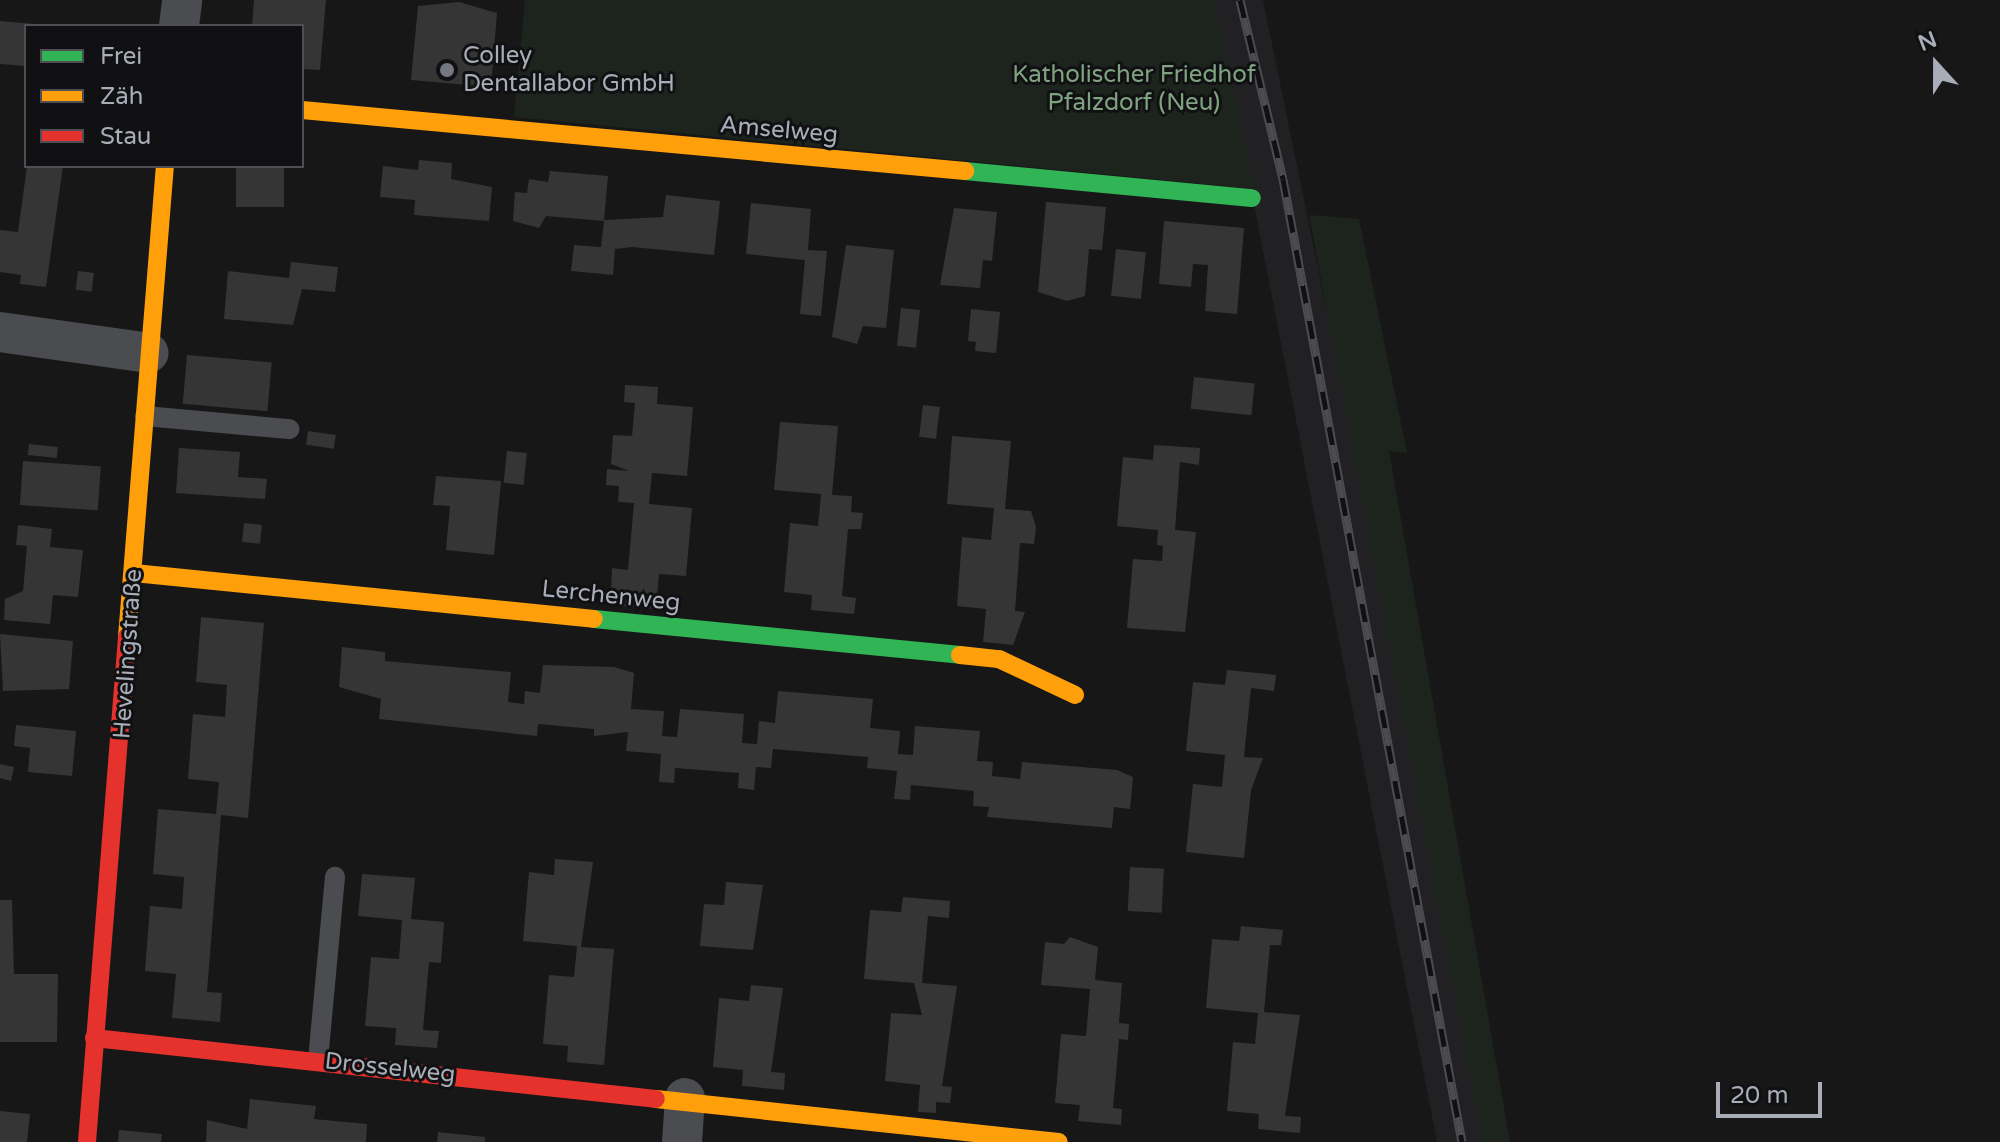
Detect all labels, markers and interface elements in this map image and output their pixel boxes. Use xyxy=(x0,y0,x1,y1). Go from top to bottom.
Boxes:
legend xyxy=(24,24,304,168)
north arrow xyxy=(1896,24,1976,104)
text: N xyxy=(1914,26,1940,57)
text: Frei xyxy=(100,42,142,71)
place label: Colley Dentallabor GmbH xyxy=(463,42,675,98)
marker: Colley Dentallabor GmbH xyxy=(438,61,456,79)
park label: Katholischer Friedhof Pfalzdorf (Neu) xyxy=(1012,61,1256,117)
text: Zäh xyxy=(100,82,143,111)
street label: Amselweg xyxy=(719,110,839,150)
text: Stau xyxy=(100,122,151,151)
street label: Hevelingstraße xyxy=(108,568,148,740)
street label: Lerchenweg xyxy=(540,574,682,618)
street label: Drosselweg xyxy=(323,1047,457,1089)
scale bar xyxy=(1720,1066,1826,1116)
text: 20 m xyxy=(1730,1081,1788,1110)

